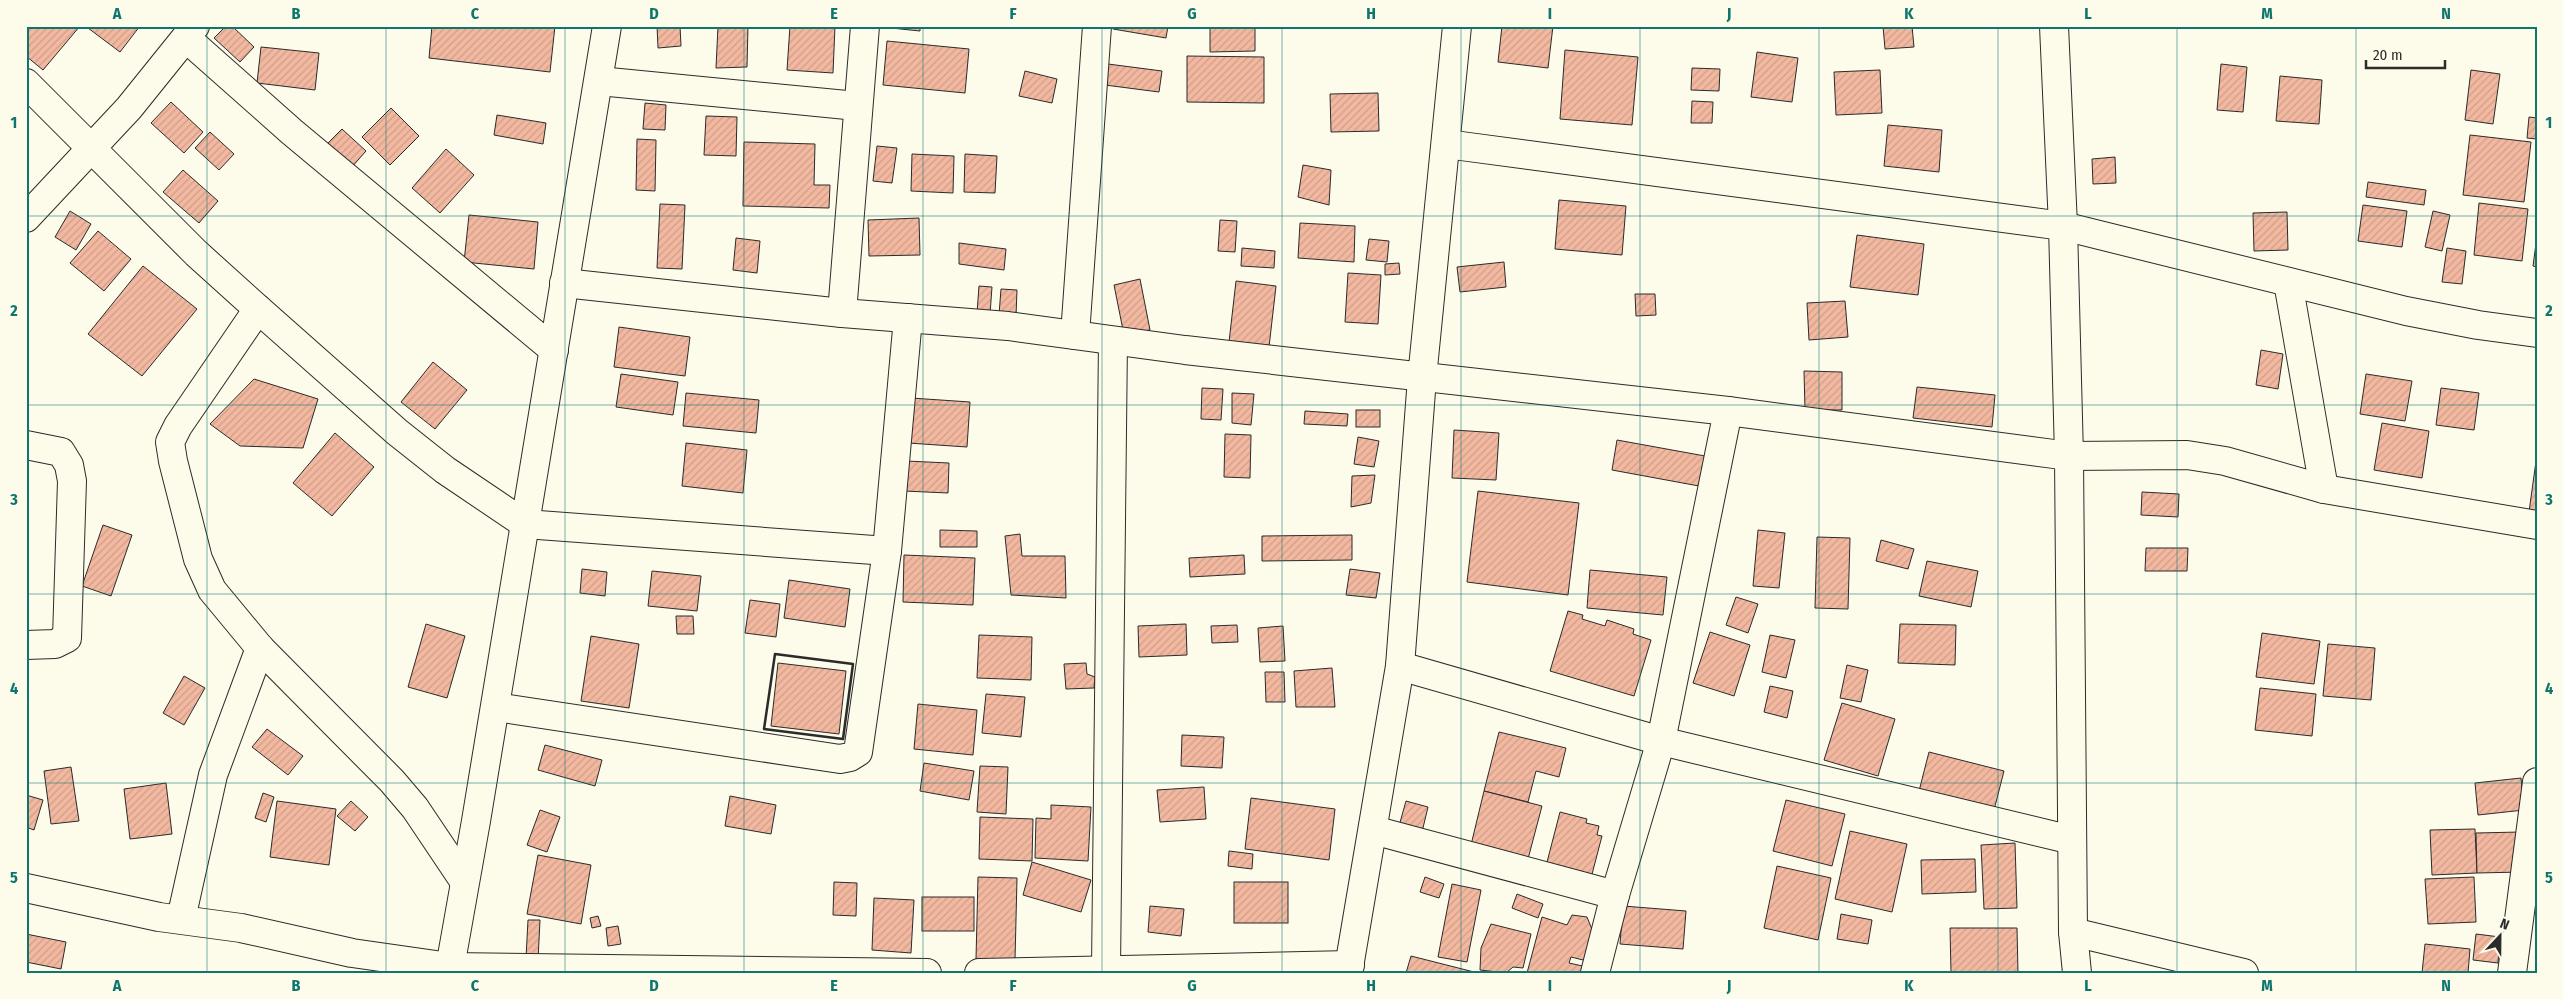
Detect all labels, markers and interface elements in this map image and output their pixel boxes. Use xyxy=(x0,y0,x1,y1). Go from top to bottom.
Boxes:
text: A xyxy=(112,4,122,23)
text: B xyxy=(292,4,301,23)
text: C xyxy=(471,4,480,23)
text: D xyxy=(649,4,659,23)
text: E xyxy=(830,4,838,23)
text: F xyxy=(1009,4,1017,23)
text: G xyxy=(1187,4,1197,23)
text: H xyxy=(1366,4,1376,23)
text: I xyxy=(1548,4,1552,23)
text: J xyxy=(1726,4,1731,23)
text: K xyxy=(1904,4,1914,23)
text: L xyxy=(2084,4,2092,23)
text: M xyxy=(2261,4,2273,23)
text: N xyxy=(2441,4,2451,23)
scale bar xyxy=(2366,38,2444,70)
text: 20 m xyxy=(2373,46,2403,64)
text: 1 xyxy=(11,113,17,132)
text: 1 xyxy=(2546,113,2552,132)
text: 2 xyxy=(9,301,18,320)
text: 2 xyxy=(2544,301,2553,320)
text: 3 xyxy=(9,490,18,509)
text: 3 xyxy=(2544,490,2553,509)
text: 4 xyxy=(10,679,18,698)
text: 4 xyxy=(2545,679,2553,698)
text: 5 xyxy=(10,868,18,887)
text: 5 xyxy=(2545,868,2553,887)
north arrow xyxy=(2476,912,2526,962)
text: N xyxy=(2498,915,2512,934)
text: A xyxy=(112,976,122,995)
text: B xyxy=(292,976,301,995)
text: C xyxy=(471,976,480,995)
text: D xyxy=(649,976,659,995)
text: E xyxy=(830,976,838,995)
text: F xyxy=(1009,976,1017,995)
text: G xyxy=(1187,976,1197,995)
text: H xyxy=(1366,976,1376,995)
text: I xyxy=(1548,976,1552,995)
text: J xyxy=(1726,976,1731,995)
text: K xyxy=(1904,976,1914,995)
text: L xyxy=(2084,976,2092,995)
text: M xyxy=(2261,976,2273,995)
text: N xyxy=(2441,976,2451,995)

